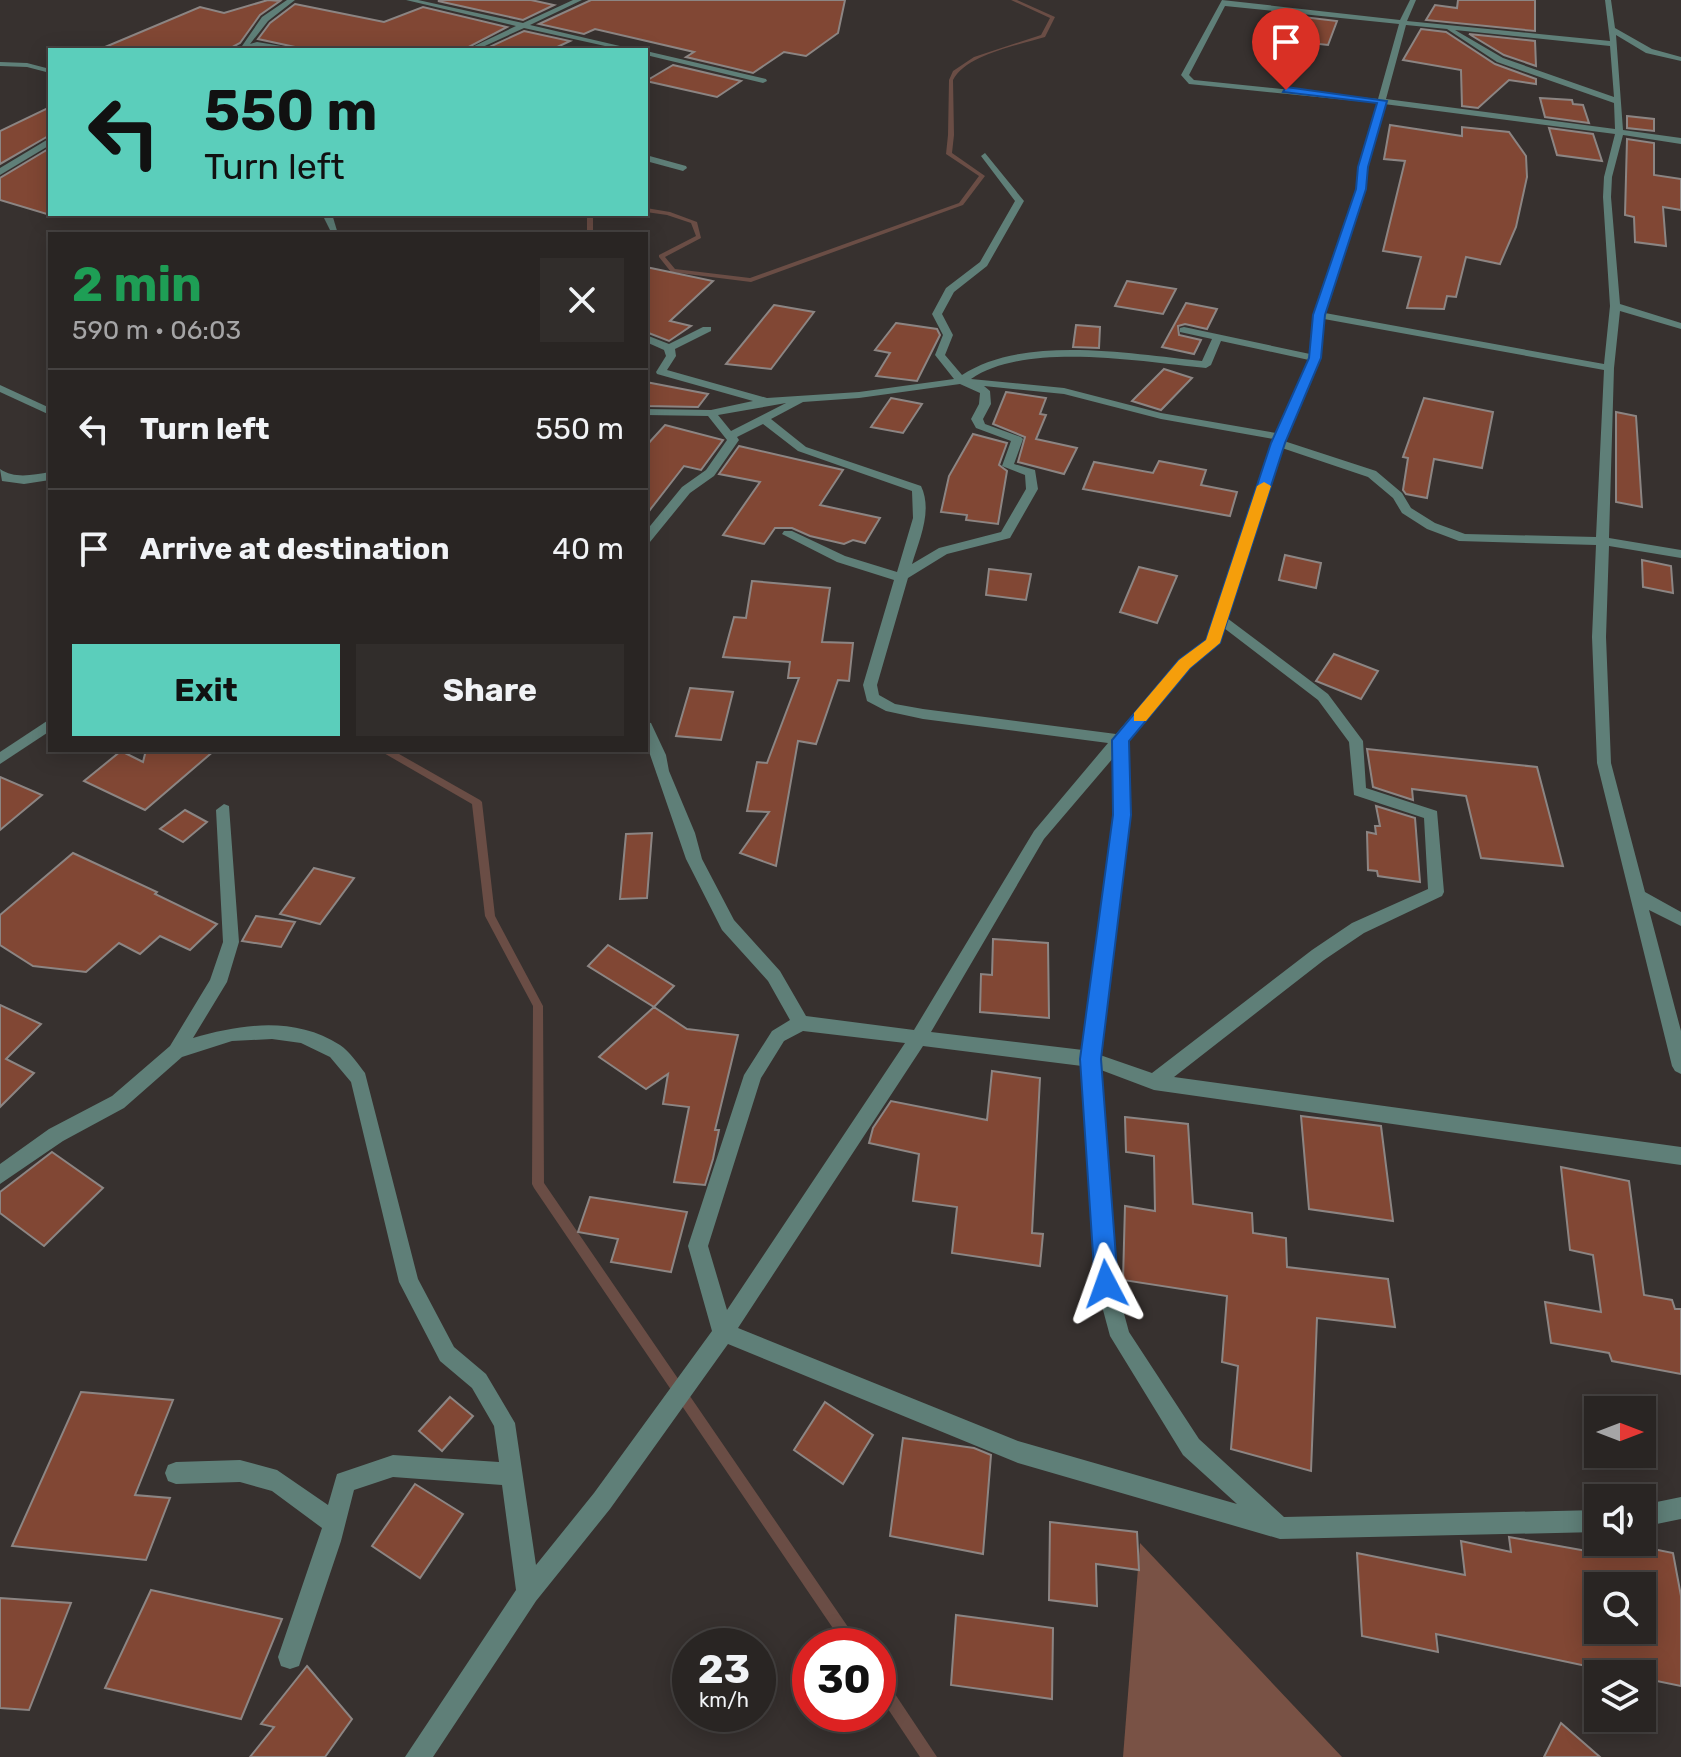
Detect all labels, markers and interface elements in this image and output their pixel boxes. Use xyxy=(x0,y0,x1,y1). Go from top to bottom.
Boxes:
pin xyxy=(1252,8,1320,90)
icon: arrive xyxy=(1264,20,1308,64)
text: 550 m xyxy=(204,78,378,144)
icon: left xyxy=(72,80,176,184)
text: Turn left xyxy=(204,145,345,188)
text: 2 min xyxy=(72,256,202,313)
button: close xyxy=(540,258,624,342)
text: 590 m · 06:03 xyxy=(72,315,241,346)
icon: left xyxy=(72,407,116,451)
text: Turn left xyxy=(140,411,270,447)
text: 550 m xyxy=(535,411,624,447)
icon: arrive xyxy=(72,527,116,571)
text: Arrive at destination xyxy=(140,531,450,567)
text: 40 m xyxy=(552,531,624,567)
button: Exit xyxy=(72,644,340,736)
button: Share xyxy=(356,644,624,736)
position arrow xyxy=(1064,1242,1148,1326)
north arrow xyxy=(1584,1396,1656,1468)
map controls xyxy=(1584,1396,1656,1732)
button: sound xyxy=(1584,1484,1656,1556)
button: search xyxy=(1584,1572,1656,1644)
speed limit sign: 30 xyxy=(792,1628,896,1732)
text: 23 xyxy=(698,1646,750,1693)
button: layers xyxy=(1584,1660,1656,1732)
text: km/h xyxy=(699,1688,749,1712)

